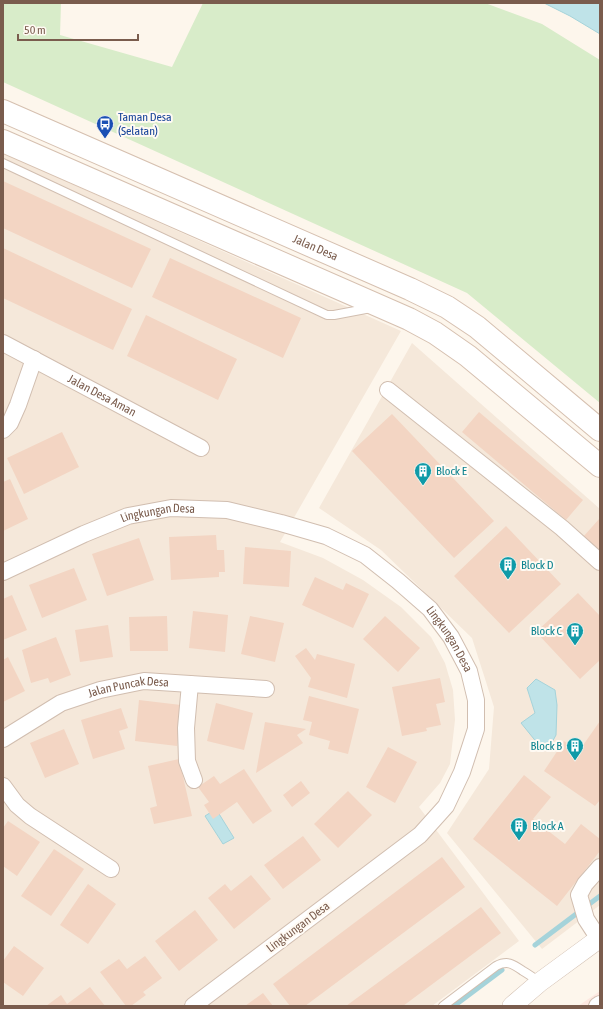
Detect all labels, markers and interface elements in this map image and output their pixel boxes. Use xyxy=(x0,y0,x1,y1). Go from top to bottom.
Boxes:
scale bar xyxy=(18,16,138,42)
text: 50 m xyxy=(24,23,46,37)
place label: Taman Desa (Selatan) xyxy=(118,110,172,138)
bus stop icon: Taman Desa (Selatan) xyxy=(95,114,115,139)
street label: Jalan Desa xyxy=(291,232,340,264)
street label: Jalan Desa Aman xyxy=(65,372,139,419)
building icon: Block E xyxy=(413,461,433,486)
place label: Block E xyxy=(436,464,467,478)
street label: Lingkungan Desa xyxy=(118,501,195,525)
building icon: Block D xyxy=(498,555,518,580)
place label: Block D xyxy=(521,558,554,572)
street label: Lingkungan Desa xyxy=(423,603,475,674)
building icon: Block C xyxy=(565,621,585,646)
place label: Block C xyxy=(531,624,563,638)
street label: Jalan Puncak Desa xyxy=(86,674,169,701)
building icon: Block B xyxy=(565,736,585,761)
place label: Block B xyxy=(531,739,562,753)
building icon: Block A xyxy=(509,816,529,841)
place label: Block A xyxy=(532,819,564,833)
street label: Lingkungan Desa xyxy=(264,899,332,955)

